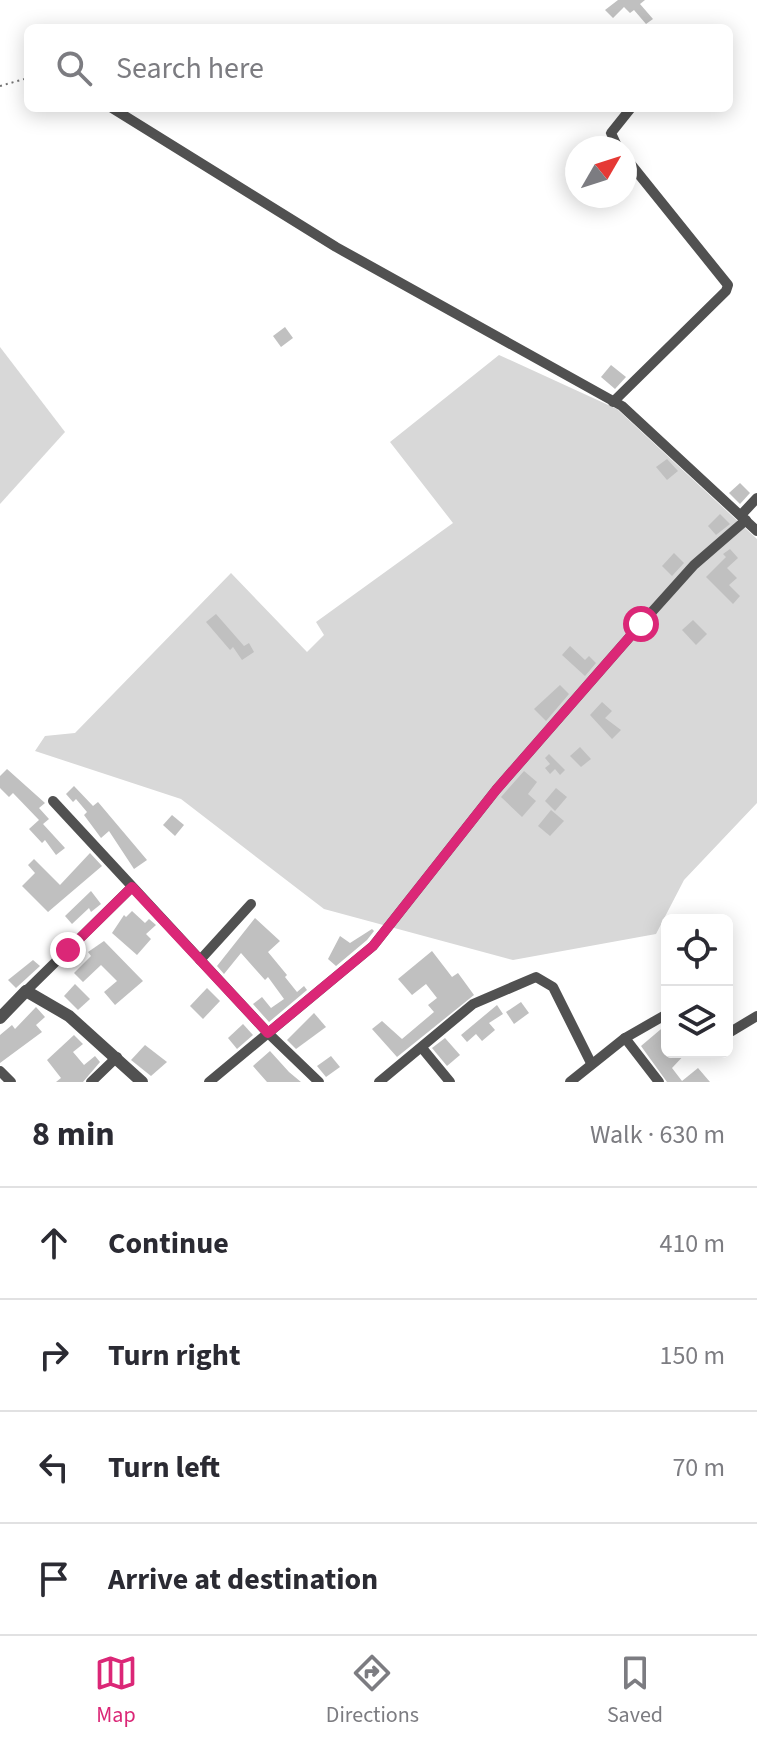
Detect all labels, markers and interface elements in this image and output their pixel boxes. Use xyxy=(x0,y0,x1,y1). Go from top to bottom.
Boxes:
search box xyxy=(24,24,733,112)
icon: search xyxy=(52,46,96,90)
text: Search here xyxy=(116,47,264,90)
north arrow xyxy=(565,136,637,208)
route start xyxy=(623,606,659,642)
map controls xyxy=(661,914,733,1058)
button: locate xyxy=(661,914,733,986)
route end xyxy=(50,932,86,968)
button: layers xyxy=(661,986,733,1058)
text: 8 min xyxy=(32,1110,115,1159)
text: Walk · 630 m xyxy=(590,1116,725,1153)
icon: ahead xyxy=(32,1221,76,1265)
text: Continue xyxy=(108,1222,229,1265)
text: 410 m xyxy=(659,1225,725,1262)
icon: right xyxy=(32,1333,76,1377)
text: Turn right xyxy=(108,1334,240,1377)
text: 150 m xyxy=(659,1337,725,1374)
icon: left xyxy=(32,1445,76,1489)
text: Turn left xyxy=(108,1446,220,1489)
text: 70 m xyxy=(672,1449,725,1486)
icon: arrive xyxy=(32,1557,76,1601)
text: Arrive at destination xyxy=(108,1558,378,1601)
tab: Map xyxy=(94,1651,138,1731)
tab: Directions xyxy=(326,1651,419,1731)
tab: Saved xyxy=(607,1651,663,1731)

